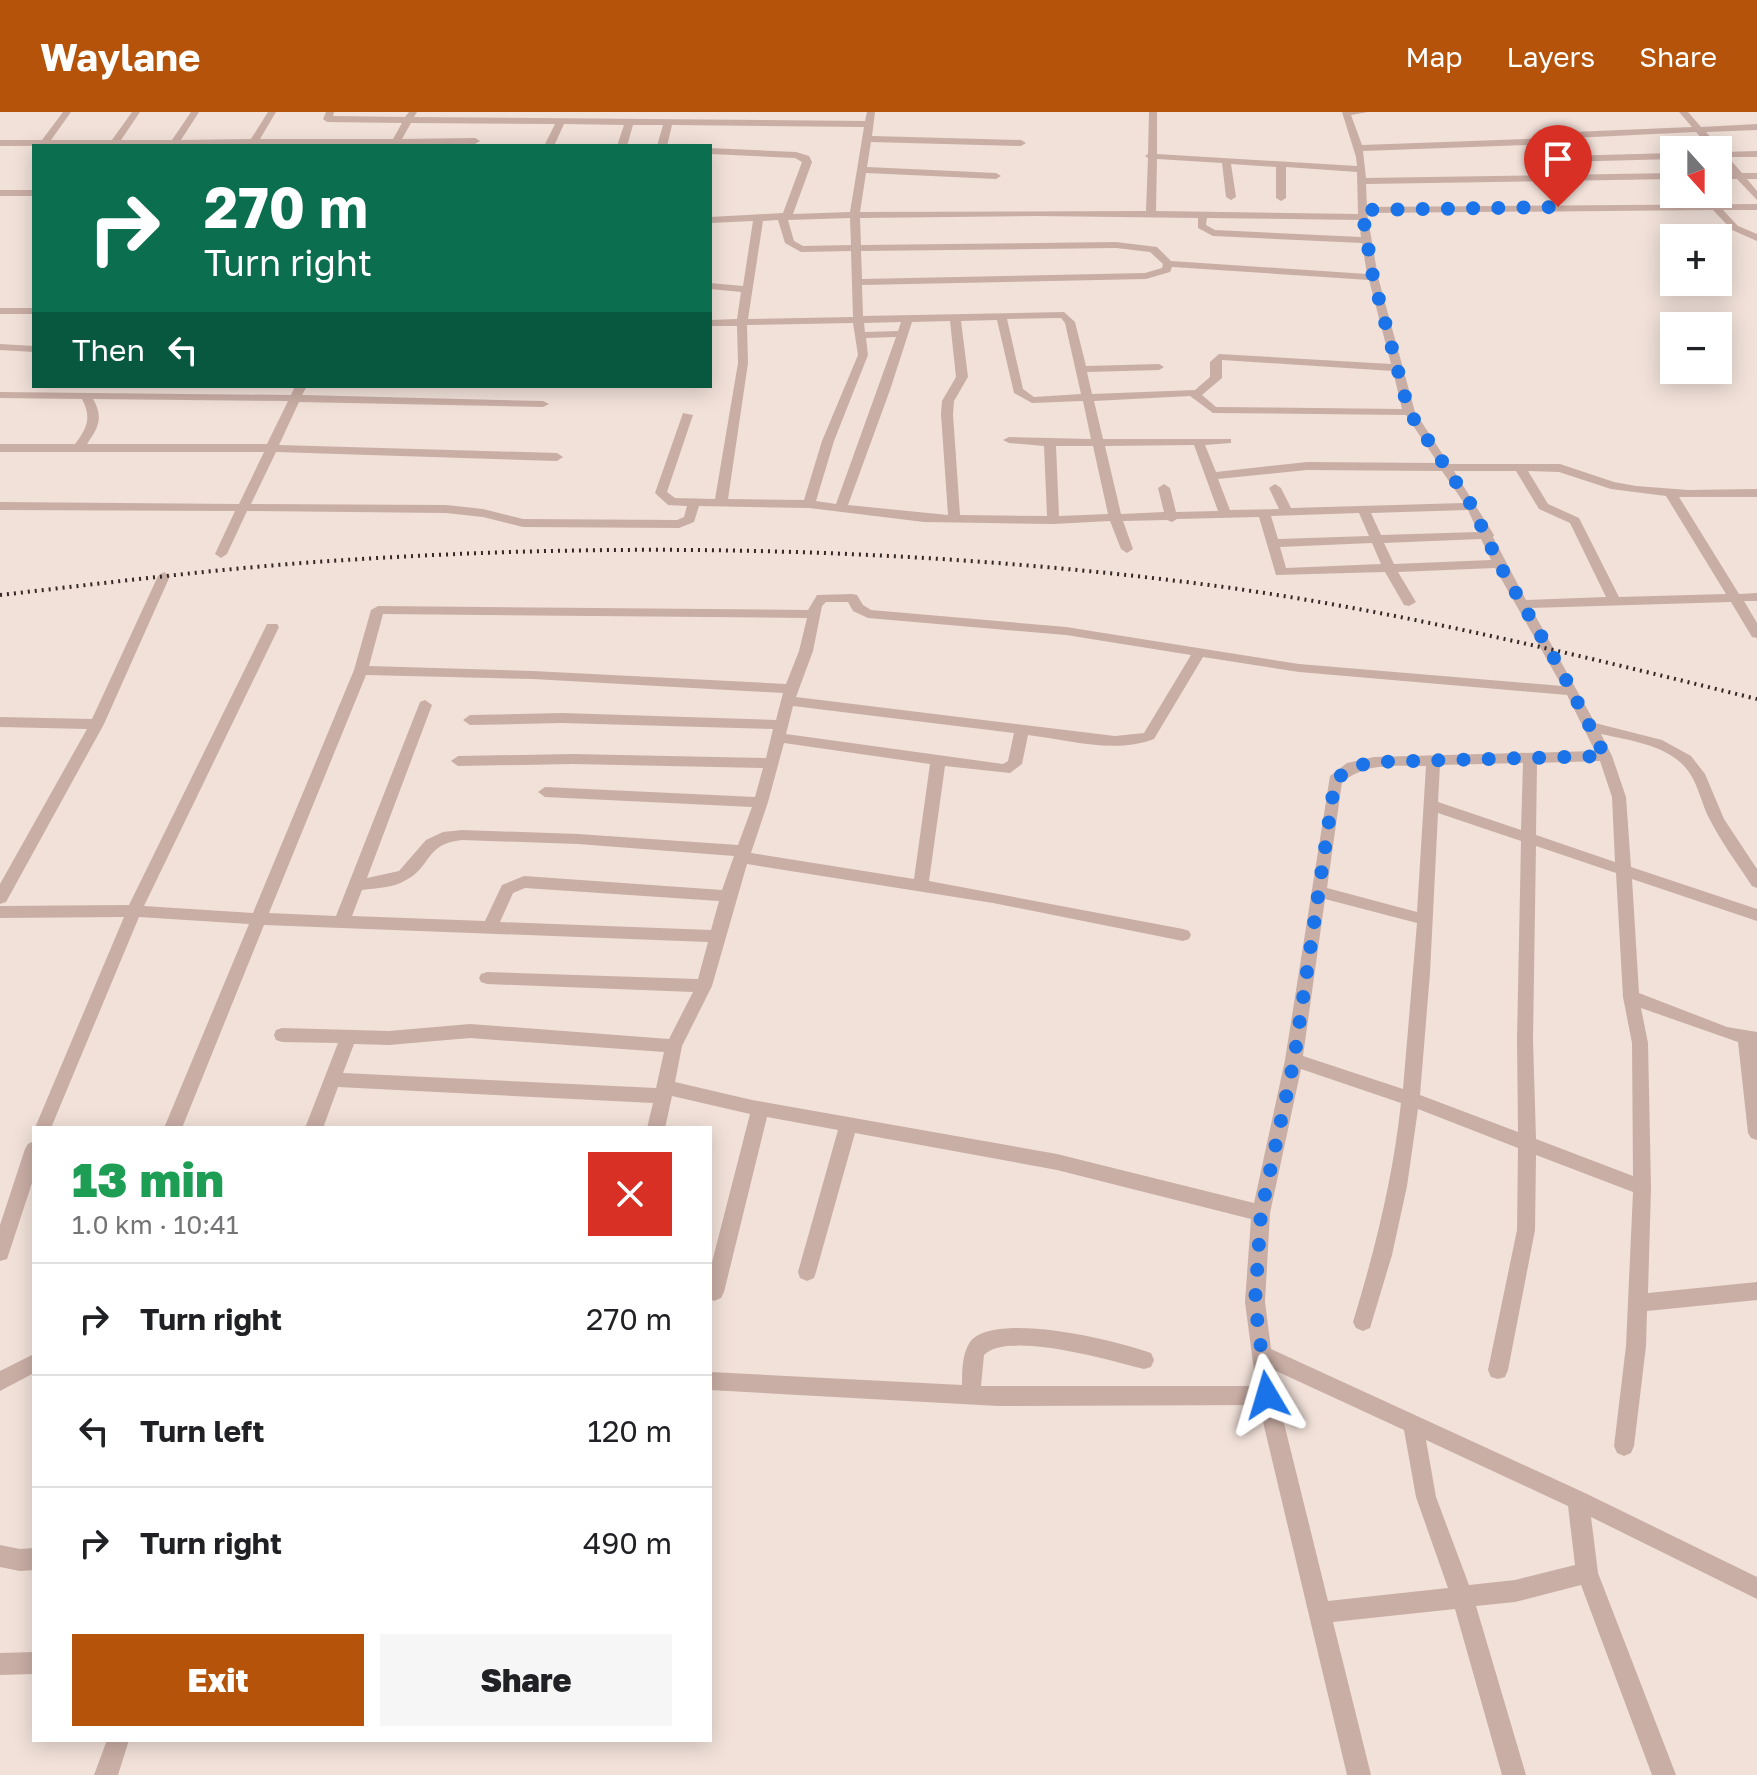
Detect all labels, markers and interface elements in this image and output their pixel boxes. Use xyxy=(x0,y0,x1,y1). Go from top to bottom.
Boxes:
text: Waylane xyxy=(40,34,201,79)
text: Map xyxy=(1405,40,1463,73)
text: Layers xyxy=(1507,40,1595,73)
text: Share xyxy=(1639,40,1717,73)
pin xyxy=(1524,125,1592,207)
north arrow xyxy=(1660,136,1732,208)
map controls xyxy=(1660,136,1732,384)
icon: arrive xyxy=(1536,137,1580,181)
text: 270 m xyxy=(204,173,368,240)
icon: right xyxy=(72,176,176,280)
button: + xyxy=(1660,224,1732,296)
text: Turn right xyxy=(204,241,372,284)
button: − xyxy=(1660,312,1732,384)
icon: left xyxy=(161,328,205,372)
text: Then xyxy=(72,332,145,368)
text: 13 min xyxy=(72,1150,224,1208)
button: close xyxy=(588,1152,672,1236)
text: 1.0 km · 10:41 xyxy=(72,1209,239,1240)
icon: right xyxy=(72,1297,116,1341)
text: Turn right xyxy=(140,1301,282,1337)
text: 270 m xyxy=(586,1301,672,1337)
position arrow xyxy=(1225,1353,1309,1437)
icon: left xyxy=(72,1409,116,1453)
text: Turn left xyxy=(140,1413,265,1449)
text: 120 m xyxy=(587,1413,672,1449)
icon: right xyxy=(72,1521,116,1565)
text: Turn right xyxy=(140,1525,282,1561)
text: 490 m xyxy=(583,1525,672,1561)
button: Exit xyxy=(72,1634,364,1726)
button: Share xyxy=(380,1634,672,1726)

